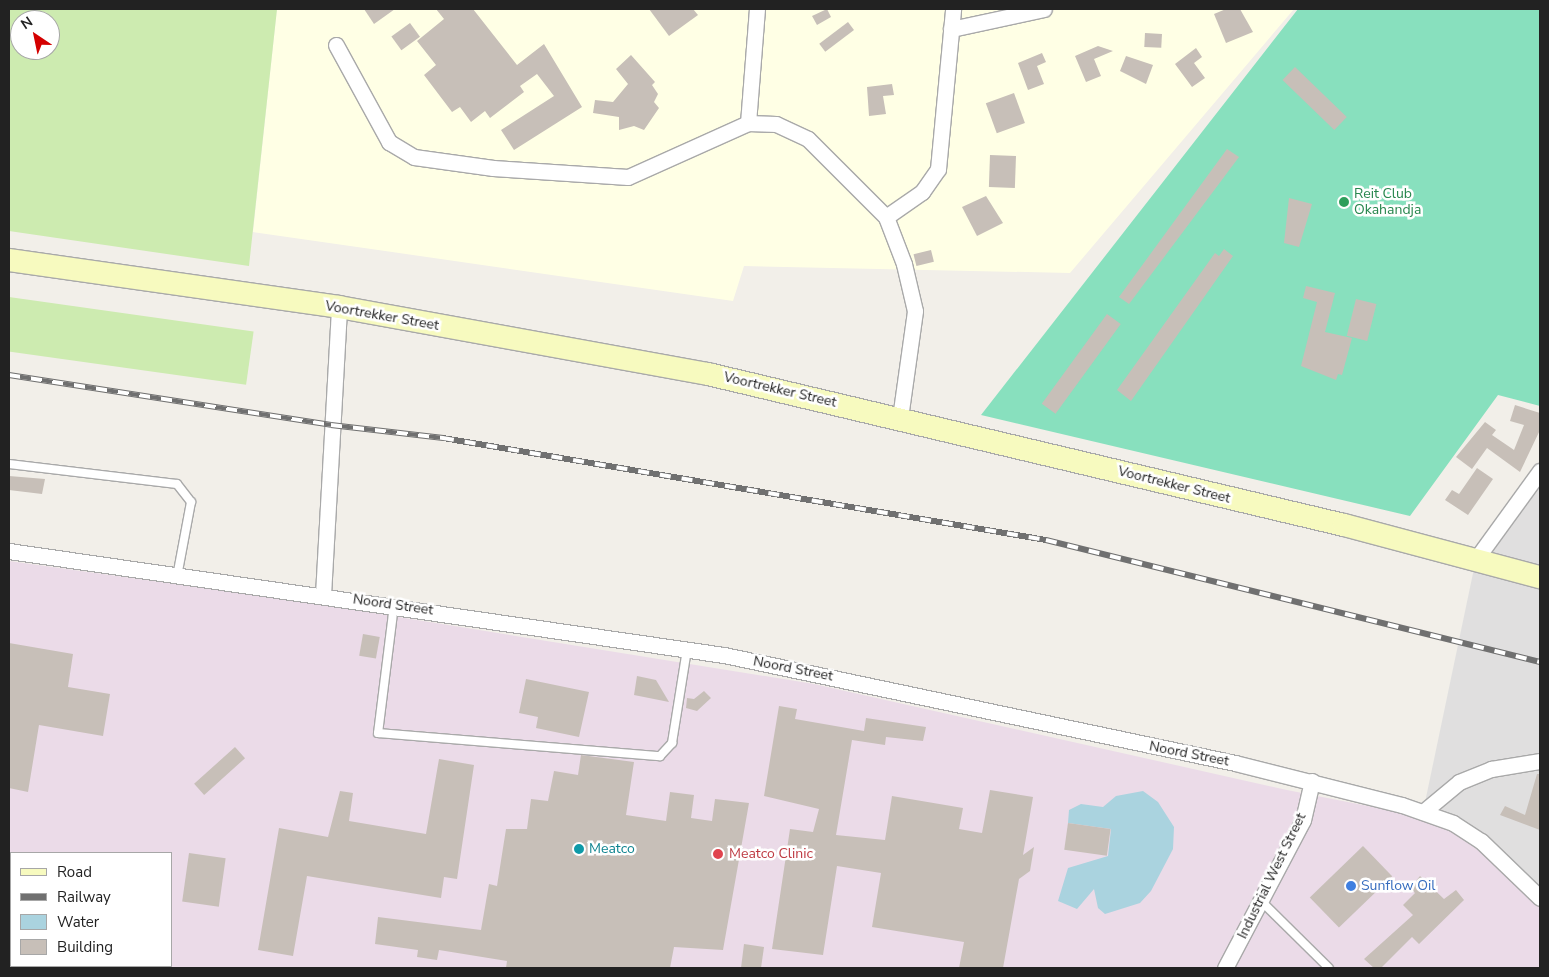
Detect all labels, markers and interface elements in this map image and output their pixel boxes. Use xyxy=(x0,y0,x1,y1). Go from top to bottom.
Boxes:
north arrow xyxy=(10,10,60,60)
text: N xyxy=(17,12,37,34)
place label: Reit Club Okahandja xyxy=(1354,186,1421,218)
marker: Reit Club Okahandja xyxy=(1338,196,1350,208)
street label: Voortrekker Street xyxy=(324,298,440,334)
street label: Voortrekker Street xyxy=(722,369,838,411)
street label: Voortrekker Street xyxy=(1116,463,1232,507)
street label: Noord Street xyxy=(352,591,434,619)
street label: Noord Street xyxy=(752,653,834,685)
street label: Noord Street xyxy=(1148,738,1230,770)
street label: Industrial West Street xyxy=(1234,810,1310,942)
place label: Meatco xyxy=(589,841,635,857)
marker: Meatco xyxy=(573,843,585,855)
place label: Meatco Clinic xyxy=(729,846,813,862)
marker: Meatco Clinic xyxy=(711,847,725,861)
legend xyxy=(10,852,172,967)
text: Road xyxy=(57,862,92,882)
place label: Sunflow Oil xyxy=(1361,878,1435,894)
marker: Sunflow Oil xyxy=(1345,880,1357,892)
text: Railway xyxy=(57,887,111,907)
text: Water xyxy=(57,912,99,932)
text: Building xyxy=(57,937,113,957)

